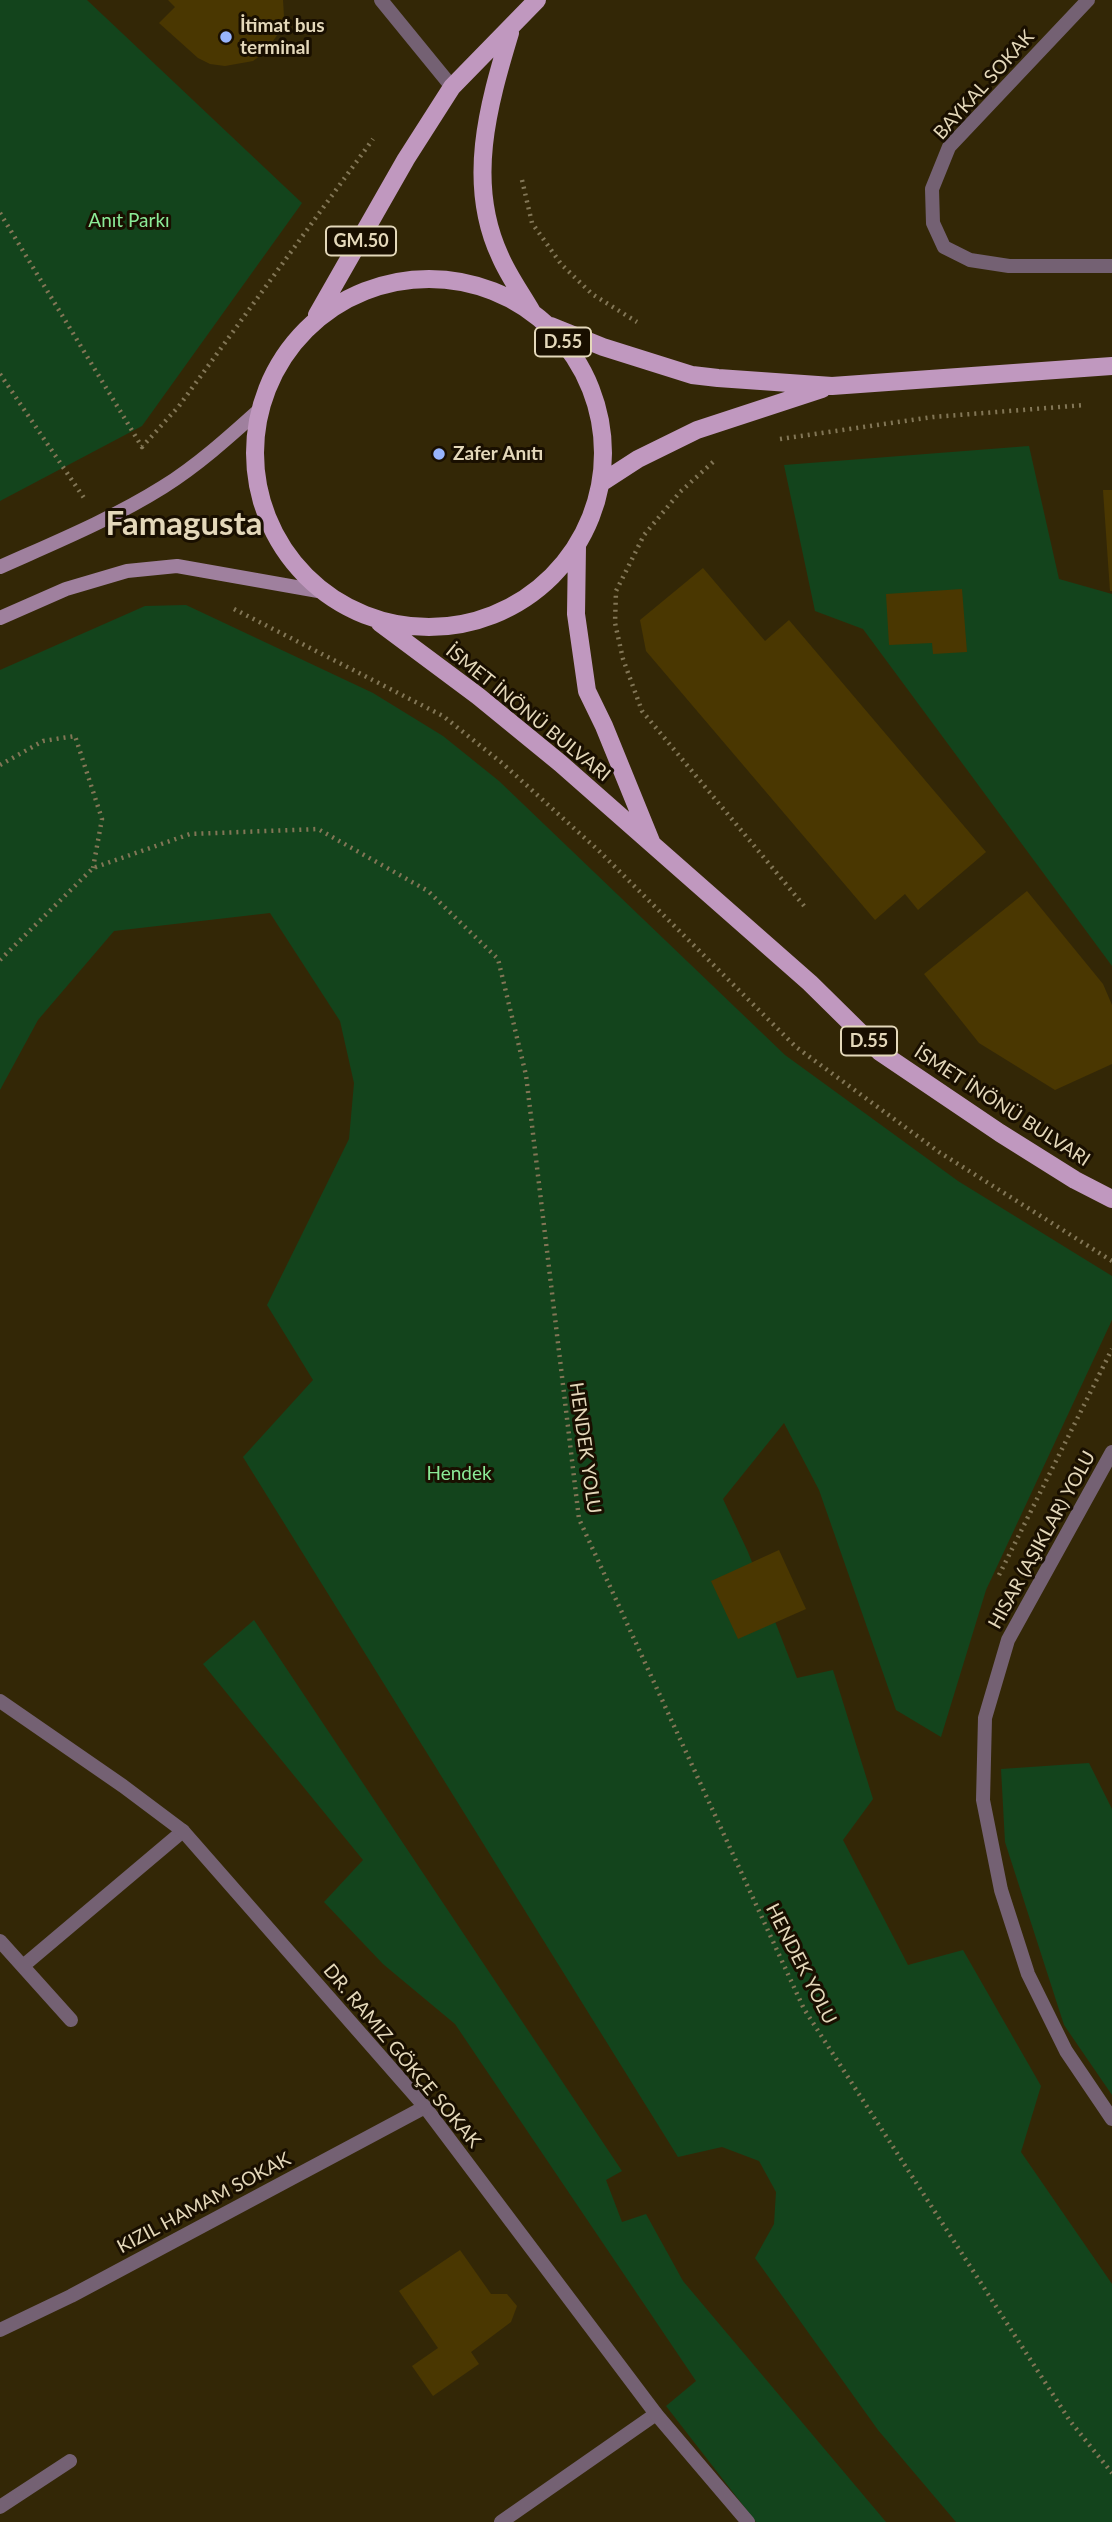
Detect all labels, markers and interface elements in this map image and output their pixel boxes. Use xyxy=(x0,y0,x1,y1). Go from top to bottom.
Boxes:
place label: İtimat bus terminal xyxy=(240,15,325,59)
street label: BAYKAL SOKAK xyxy=(929,26,1039,144)
marker: İtimat bus terminal xyxy=(218,29,234,45)
park label: Anıt Parkı xyxy=(88,210,170,232)
road number: GM.50 xyxy=(326,227,396,256)
road number: D.55 xyxy=(535,328,591,356)
place label: Zafer Anıtı xyxy=(453,443,543,465)
marker: Zafer Anıtı xyxy=(431,446,447,462)
district label: Famagusta xyxy=(105,504,263,544)
street label: İSMET İNÖNÜ BULVARI xyxy=(441,640,615,786)
road number: D.55 xyxy=(841,1026,897,1056)
street label: İSMET İNÖNÜ BULVARI xyxy=(910,1041,1094,1171)
street label: HENDEK YOLU xyxy=(564,1381,606,1515)
street label: HISAR (AŞIKLAR) YOLU xyxy=(984,1447,1100,1633)
park label: Hendek xyxy=(426,1463,492,1485)
street label: HENDEK YOLU xyxy=(761,1900,841,2028)
street label: DR. RAMIZ GÖKÇE SOKAK xyxy=(318,1960,486,2152)
street label: KIZIL HAMAM SOKAK xyxy=(113,2148,295,2258)

